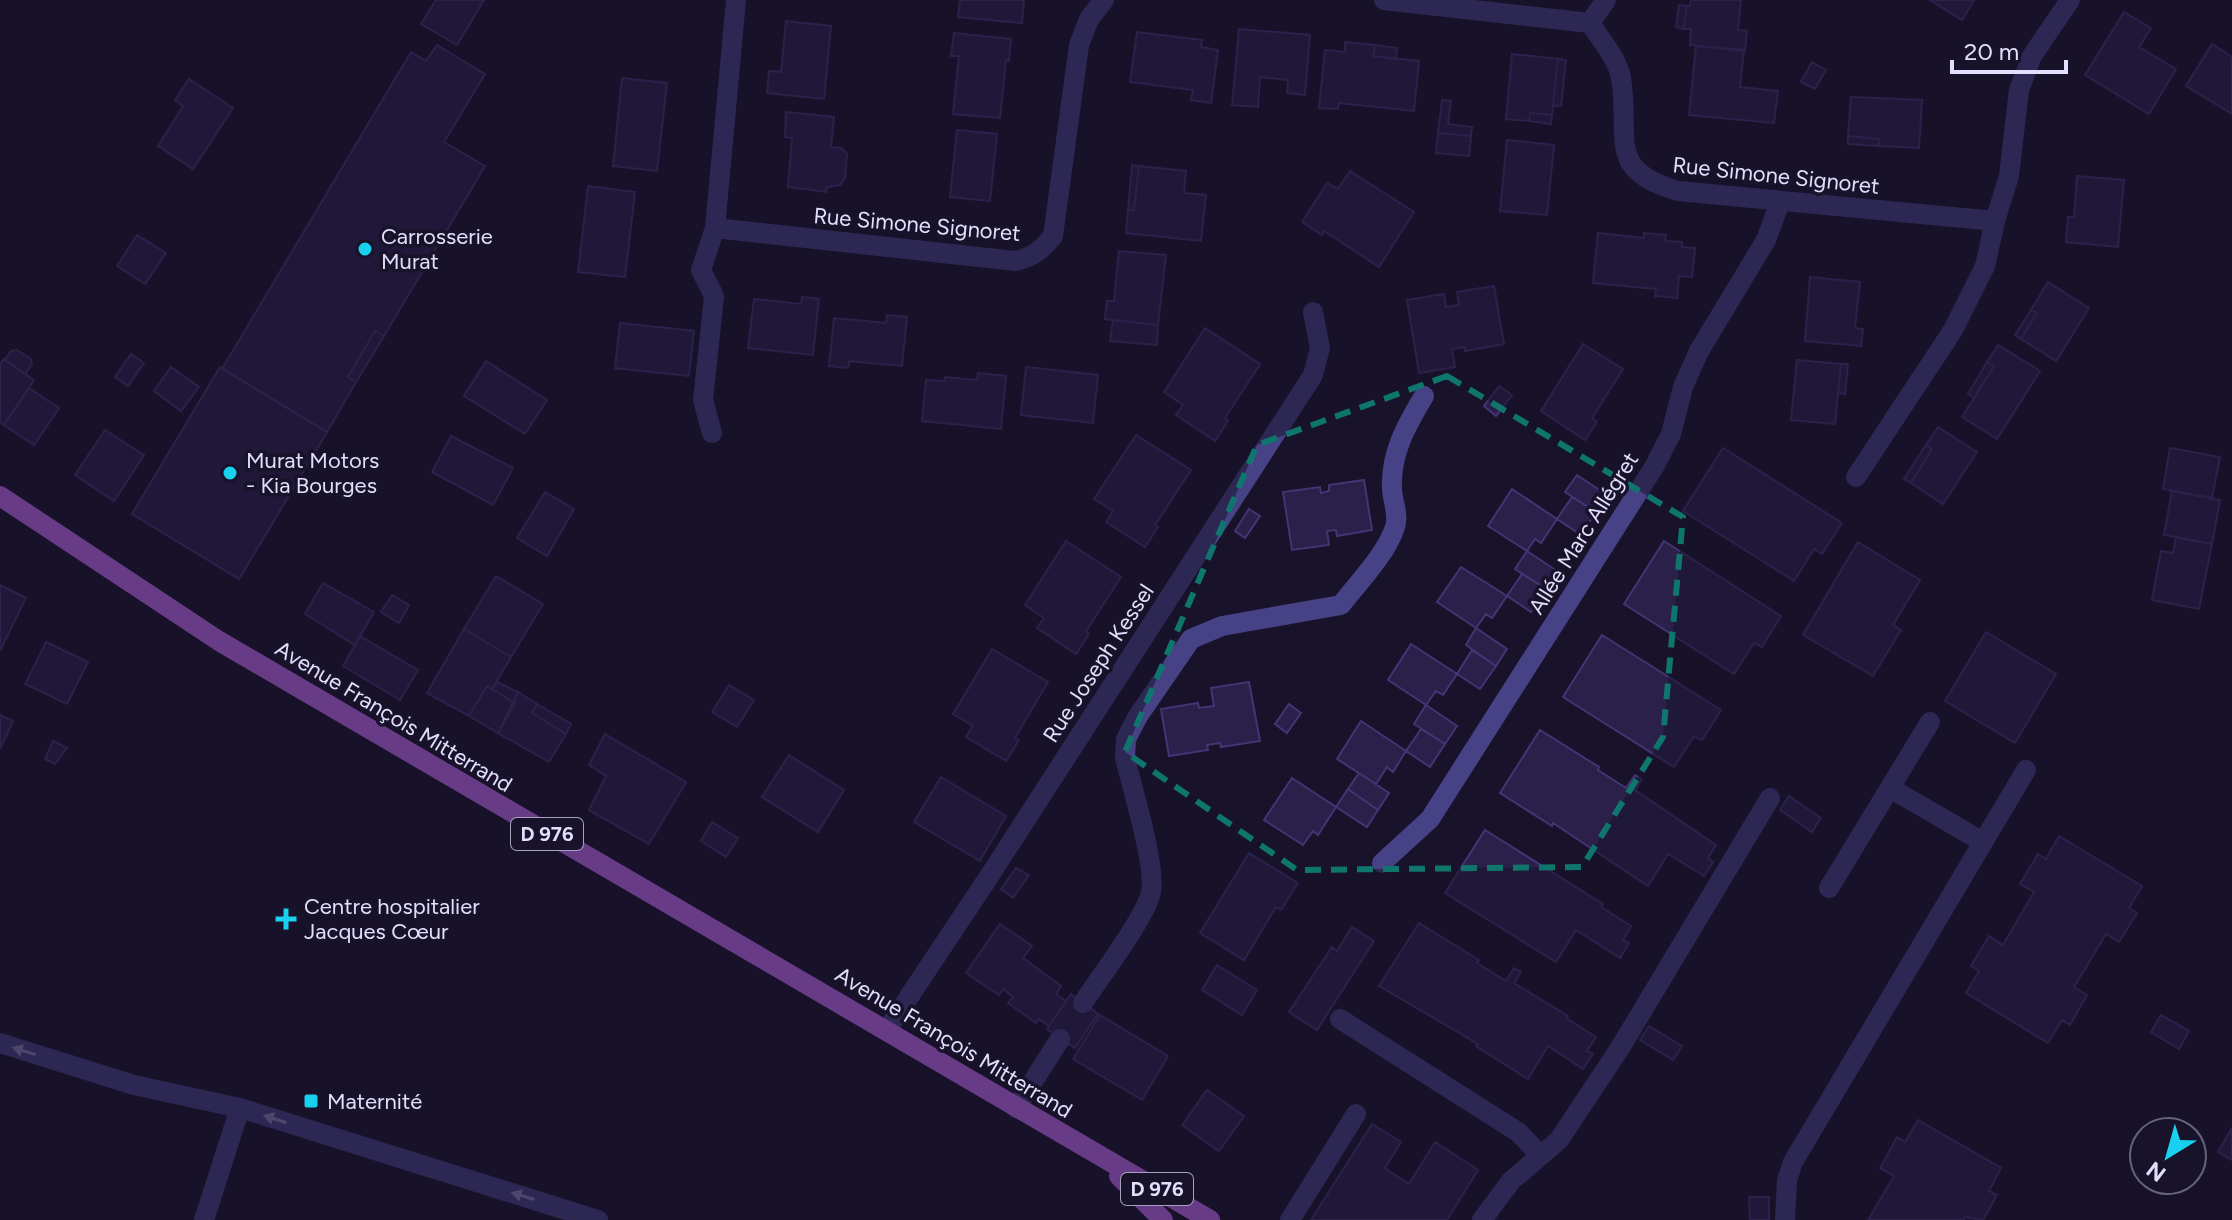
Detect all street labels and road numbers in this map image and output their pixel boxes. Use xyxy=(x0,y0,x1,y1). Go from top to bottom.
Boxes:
street label: Rue Simone Signoret xyxy=(1671,151,1881,200)
street label: Rue Simone Signoret xyxy=(812,202,1022,247)
street label: Allée Marc Allégret xyxy=(1523,447,1644,619)
street label: Rue Joseph Kessel xyxy=(1037,579,1160,747)
street label: Avenue François Mitterrand xyxy=(270,635,517,798)
road number: D 976 xyxy=(511,818,583,850)
street label: Avenue François Mitterrand xyxy=(830,961,1077,1124)
road number: D 976 xyxy=(1121,1173,1193,1205)

